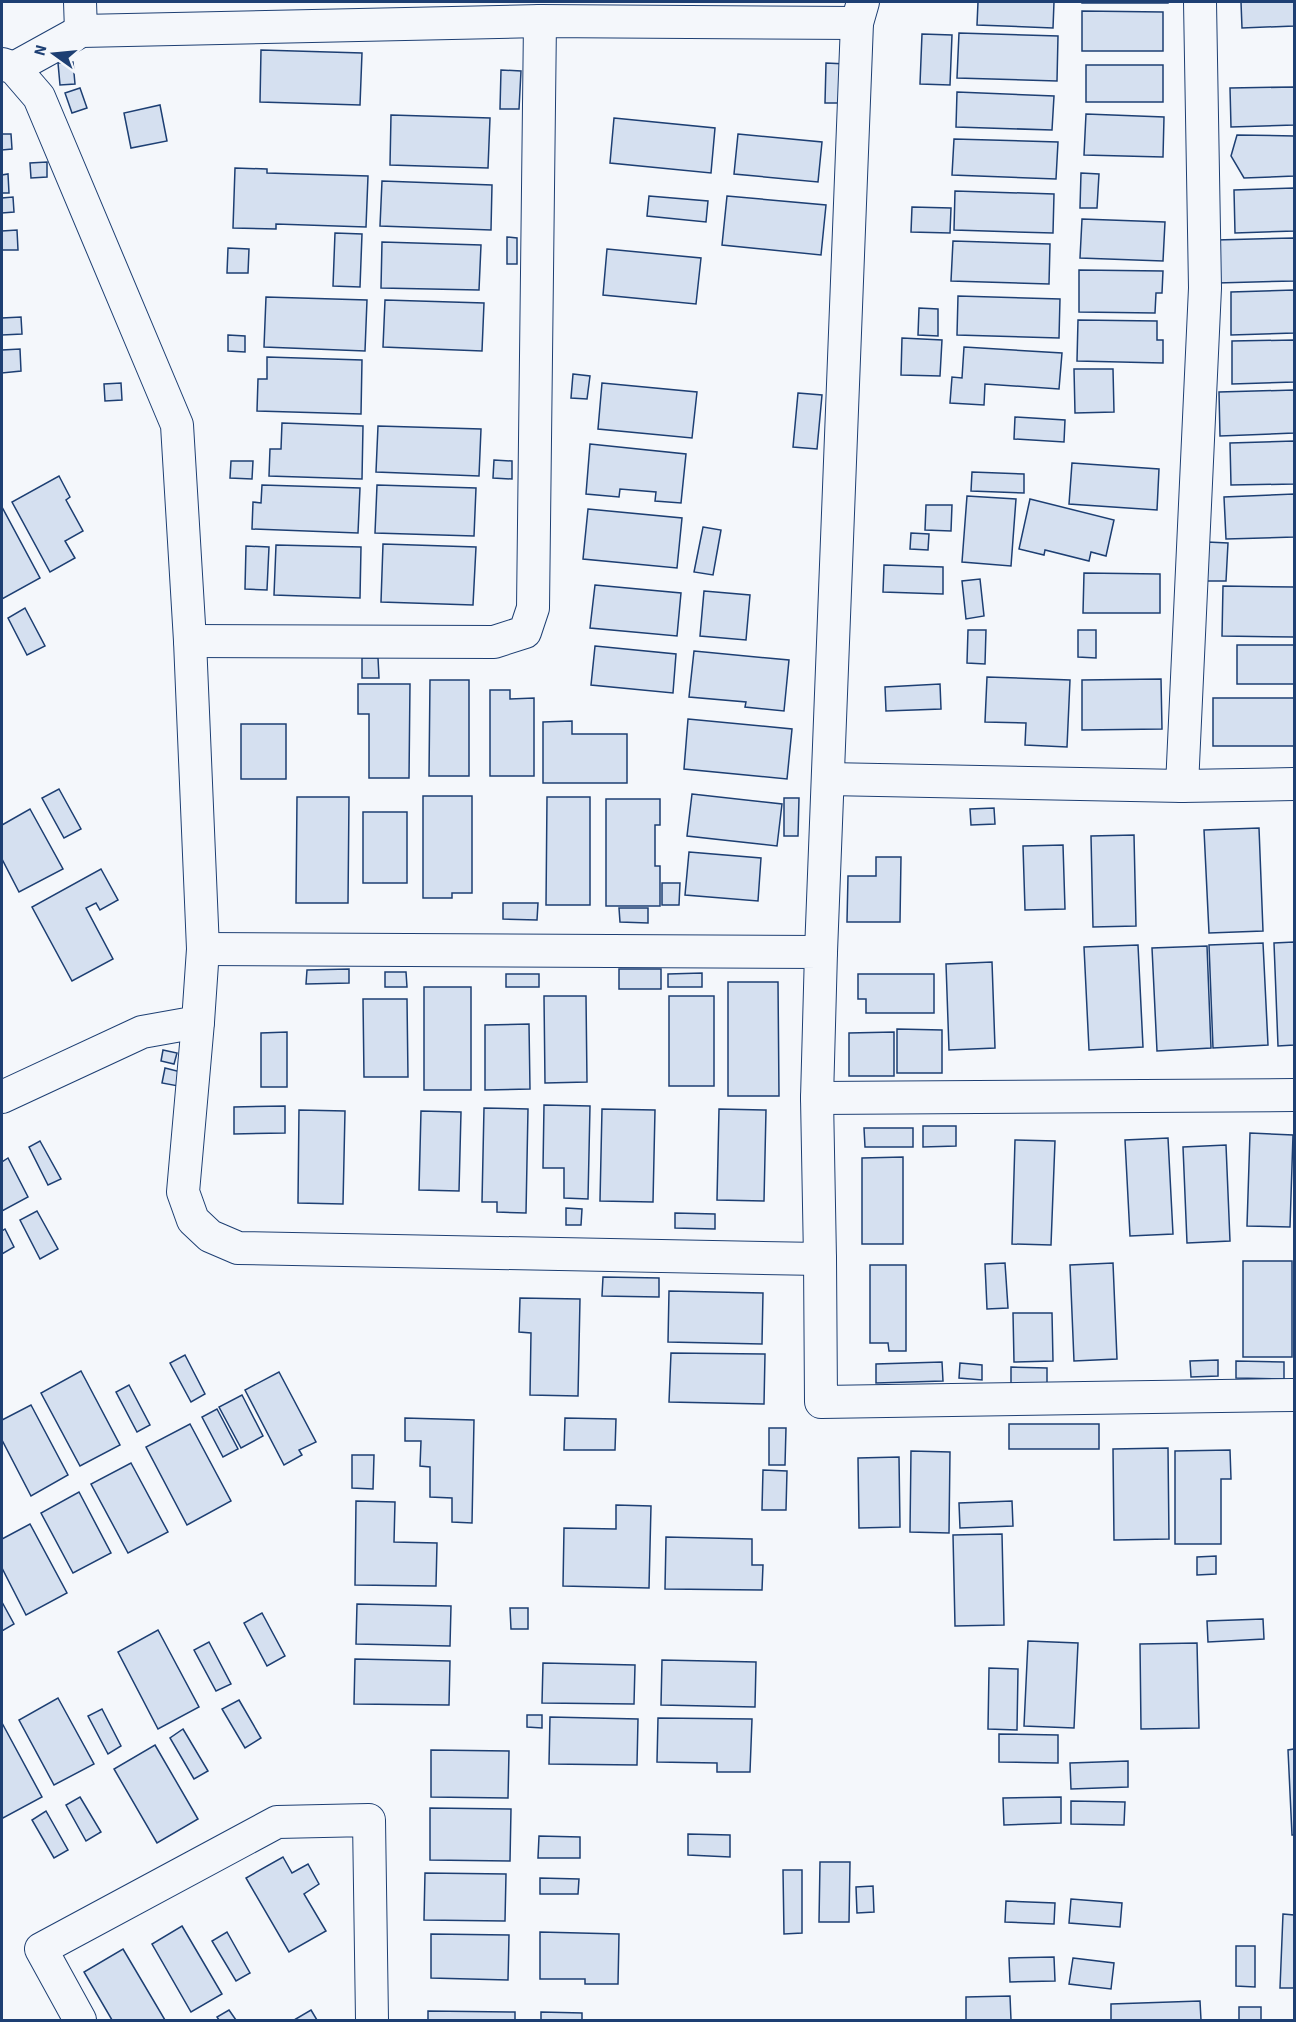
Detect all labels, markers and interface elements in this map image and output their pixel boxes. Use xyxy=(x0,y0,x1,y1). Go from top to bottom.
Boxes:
north arrow xyxy=(24,24,84,84)
text: N xyxy=(28,42,52,58)

